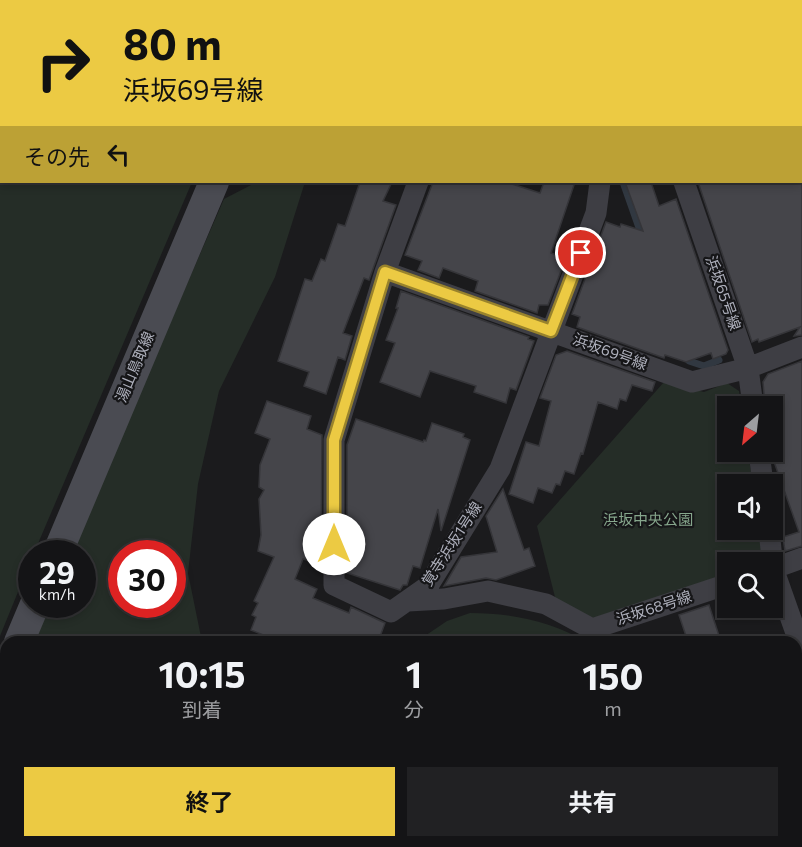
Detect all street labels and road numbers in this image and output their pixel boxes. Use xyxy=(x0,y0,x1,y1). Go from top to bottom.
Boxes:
street label: 浜坂65号線 xyxy=(703,253,745,332)
street label: 湯山鳥取線 xyxy=(111,329,157,405)
street label: 浜坂69号線 xyxy=(571,329,650,373)
street label: 覚寺浜坂1号線 xyxy=(417,498,485,589)
street label: 浜坂68号線 xyxy=(614,586,694,628)

